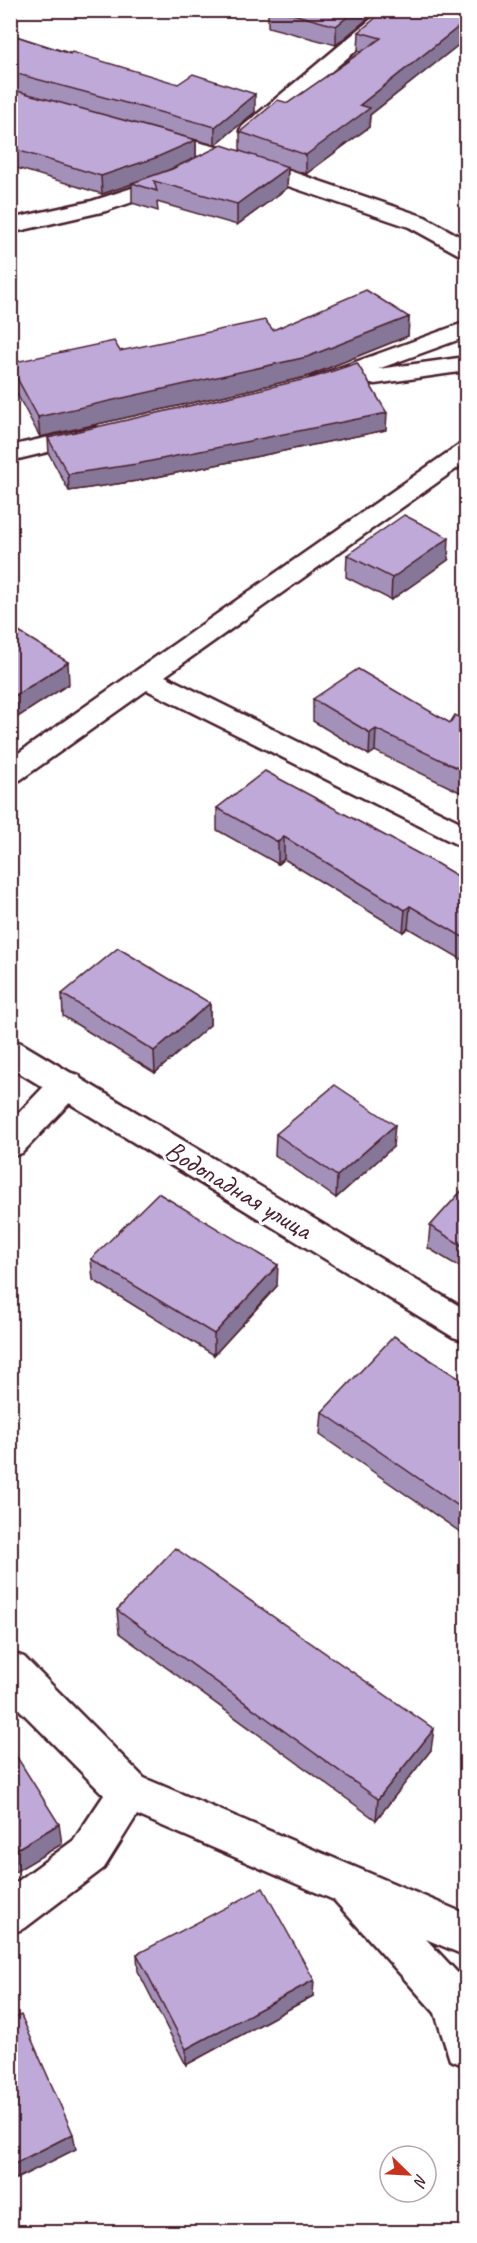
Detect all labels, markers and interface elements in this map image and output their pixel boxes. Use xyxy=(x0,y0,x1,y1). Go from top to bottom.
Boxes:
street label: Водопадная улица xyxy=(159,1132,320,1248)
north arrow xyxy=(378,2144,438,2204)
text: N xyxy=(408,2171,432,2191)

